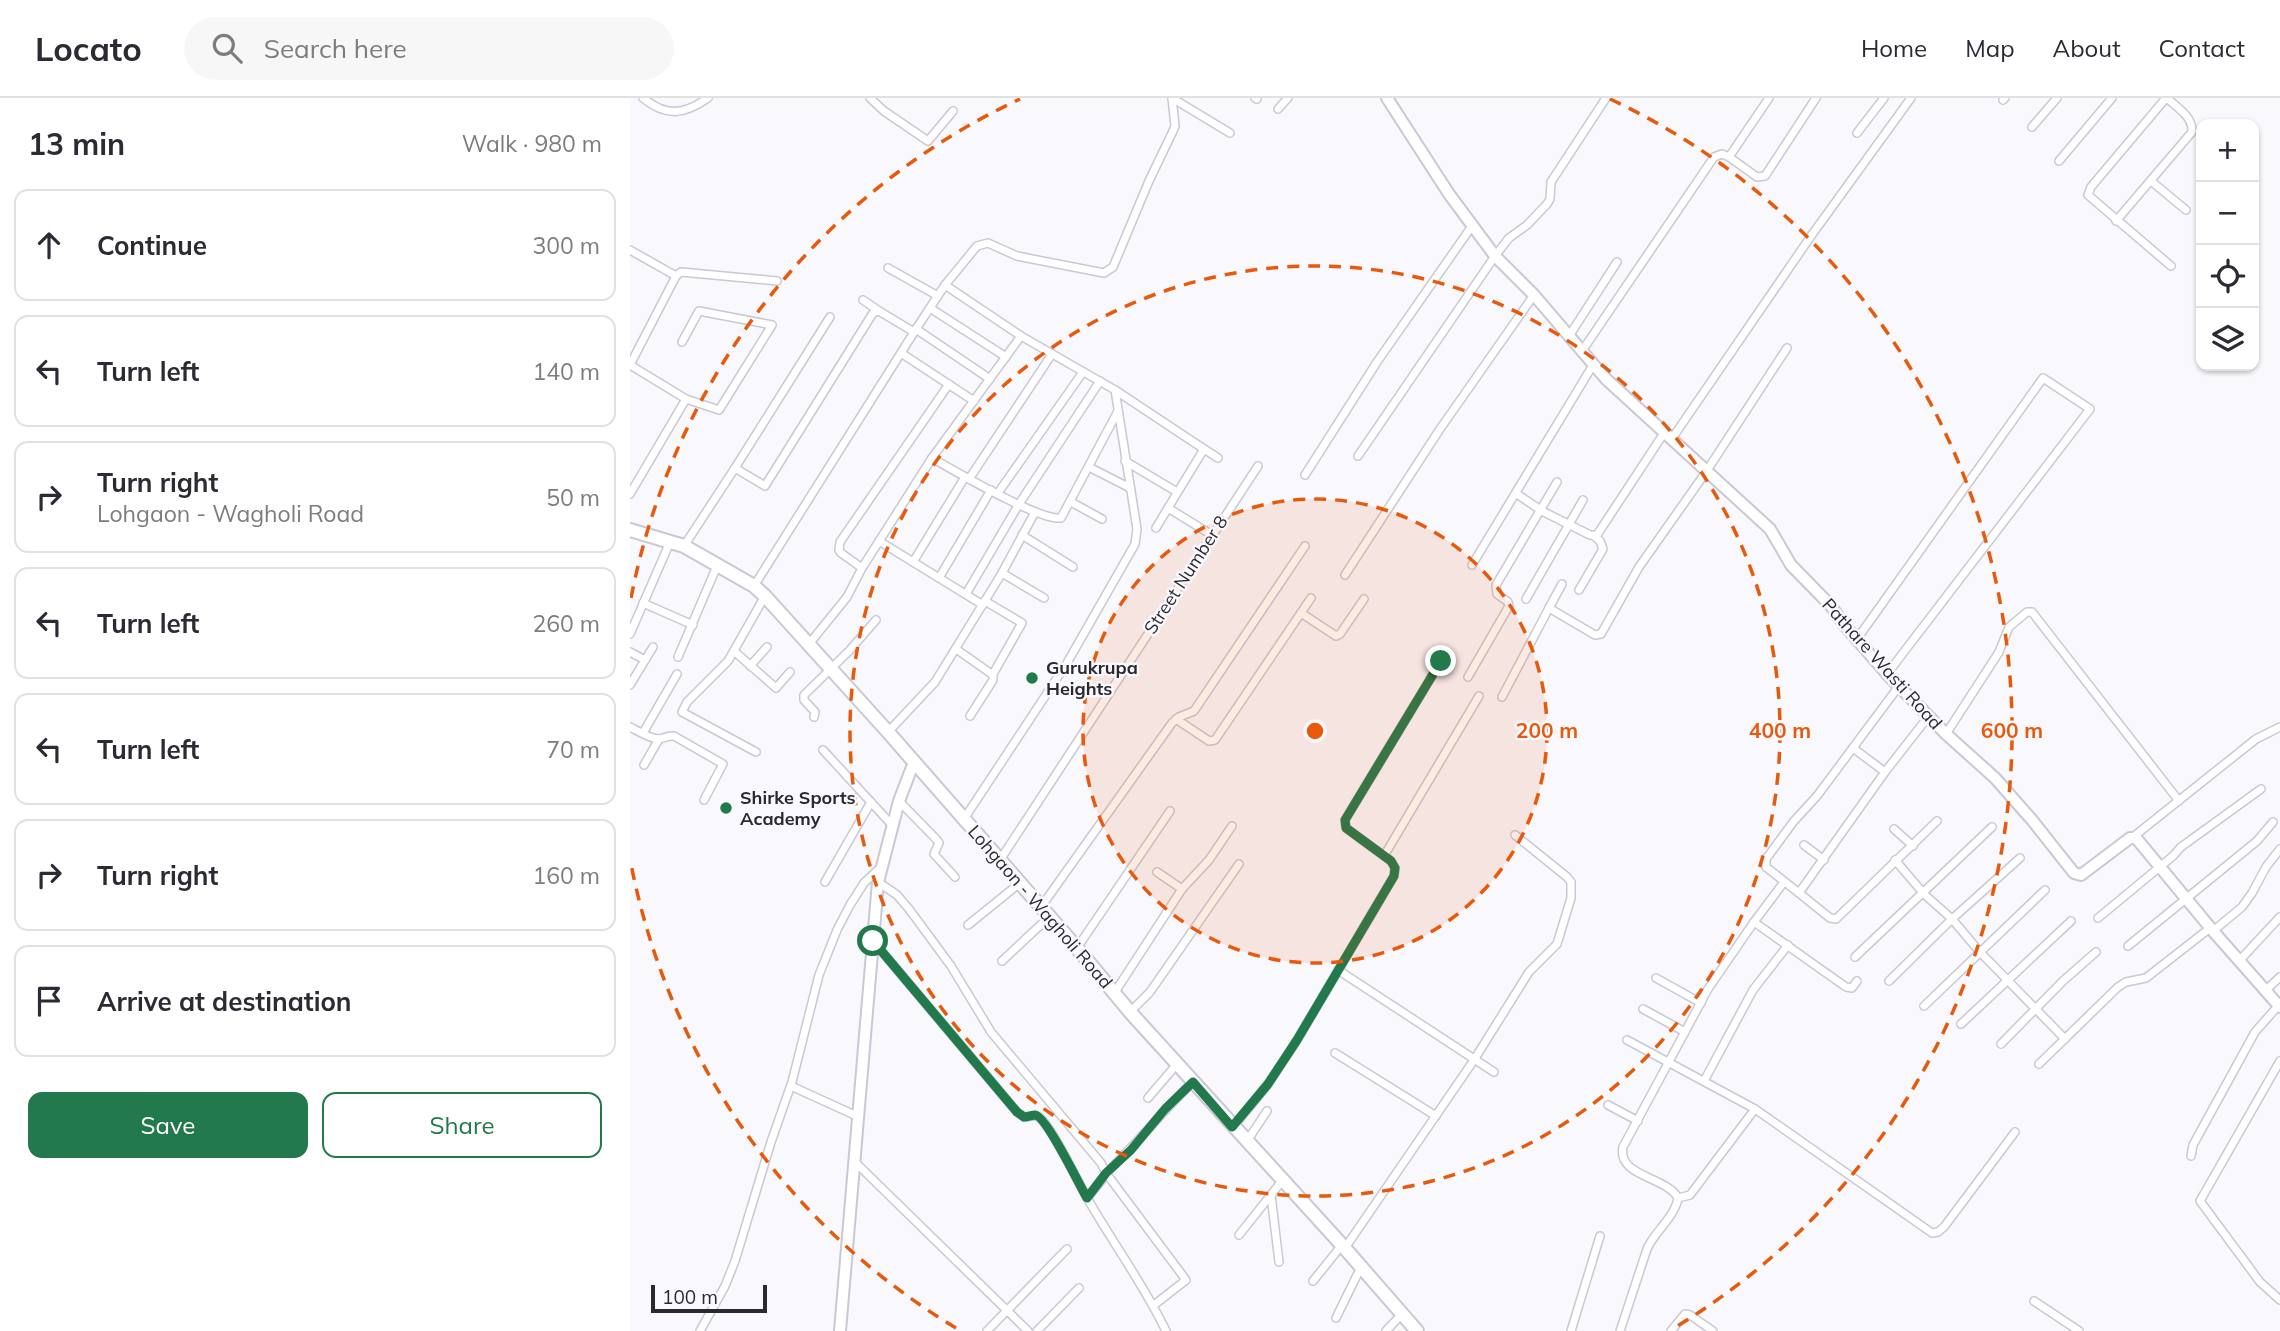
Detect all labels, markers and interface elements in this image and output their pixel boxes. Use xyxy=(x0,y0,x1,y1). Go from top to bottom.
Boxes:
search box xyxy=(184,17,674,80)
text: Locato xyxy=(35,28,142,69)
icon: search xyxy=(208,29,246,67)
text: Search here xyxy=(264,32,407,65)
text: Home xyxy=(1861,33,1927,63)
text: Map xyxy=(1965,33,2015,63)
text: About xyxy=(2053,33,2121,63)
text: Contact xyxy=(2159,33,2245,63)
map controls xyxy=(2196,119,2259,371)
button: + xyxy=(2196,119,2259,182)
text: 13 min xyxy=(28,125,125,163)
text: Walk · 980 m xyxy=(462,129,602,158)
button: − xyxy=(2196,182,2259,245)
icon: ahead xyxy=(30,226,68,264)
text: Continue xyxy=(97,229,207,262)
text: 300 m xyxy=(532,231,600,260)
button: locate xyxy=(2196,245,2259,308)
button: layers xyxy=(2196,308,2259,371)
icon: left xyxy=(30,352,68,390)
text: Turn left xyxy=(97,355,199,388)
text: 140 m xyxy=(532,357,600,386)
text: Turn right xyxy=(97,466,218,499)
icon: right xyxy=(30,478,68,516)
text: 50 m xyxy=(546,483,600,512)
text: Lohgaon - Wagholi Road xyxy=(97,499,364,528)
street label: Street Number 8 xyxy=(1139,511,1232,638)
street label: Pathare Wasti Road xyxy=(1817,593,1947,734)
icon: left xyxy=(30,604,68,642)
text: Turn left xyxy=(97,607,199,640)
text: 260 m xyxy=(532,609,600,638)
route end xyxy=(1425,645,1456,676)
place label: Gurukrupa Heights xyxy=(1046,656,1138,700)
marker: Gurukrupa Heights xyxy=(1024,670,1040,686)
text: 200 m xyxy=(1516,717,1578,743)
text: 400 m xyxy=(1749,717,1811,743)
text: 600 m xyxy=(1981,717,2043,743)
centre of rings xyxy=(1303,719,1327,743)
icon: left xyxy=(30,730,68,768)
text: Turn left xyxy=(97,733,199,766)
text: 70 m xyxy=(546,735,600,764)
place label: Shirke Sports Academy xyxy=(740,786,856,830)
marker: Shirke Sports Academy xyxy=(718,800,734,816)
street label: Lohgaon - Wagholi Road xyxy=(963,820,1118,993)
icon: right xyxy=(30,856,68,894)
text: Turn right xyxy=(97,859,218,892)
text: 160 m xyxy=(532,861,600,890)
route start xyxy=(857,925,888,956)
icon: arrive xyxy=(30,982,68,1020)
text: Arrive at destination xyxy=(97,985,352,1018)
button: Save xyxy=(28,1092,308,1158)
button: Share xyxy=(322,1092,602,1158)
scale bar xyxy=(651,1282,766,1314)
text: 100 m xyxy=(662,1285,718,1309)

